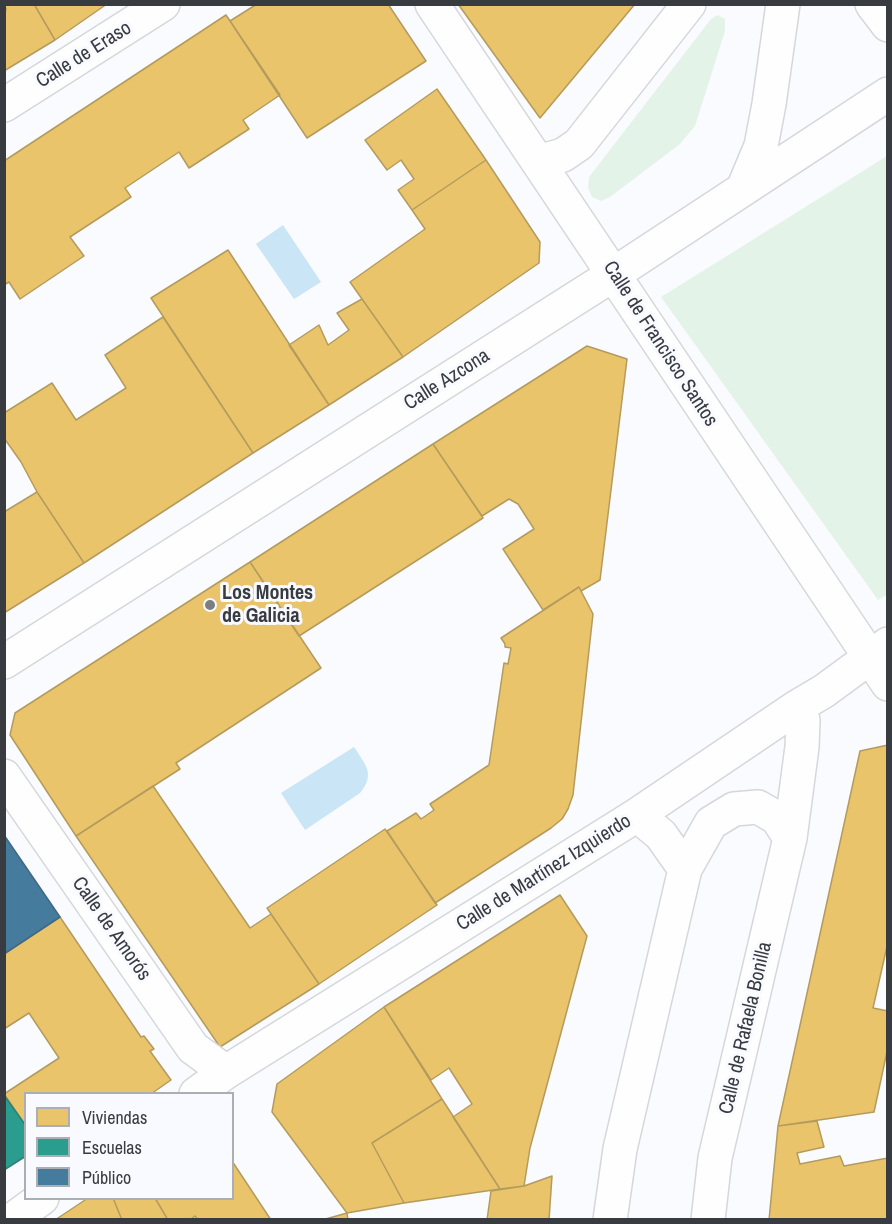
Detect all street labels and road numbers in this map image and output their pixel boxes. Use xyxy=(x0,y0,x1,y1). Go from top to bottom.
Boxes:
street label: Calle de Eraso xyxy=(32,16,136,94)
street label: Calle de Francisco Santos xyxy=(598,257,722,431)
street label: Calle Azcona xyxy=(400,344,494,416)
street label: Calle de Martínez Izquierdo xyxy=(452,809,636,937)
street label: Calle de Amorós xyxy=(66,872,156,986)
street label: Calle de Rafaela Bonilla xyxy=(715,940,777,1116)

